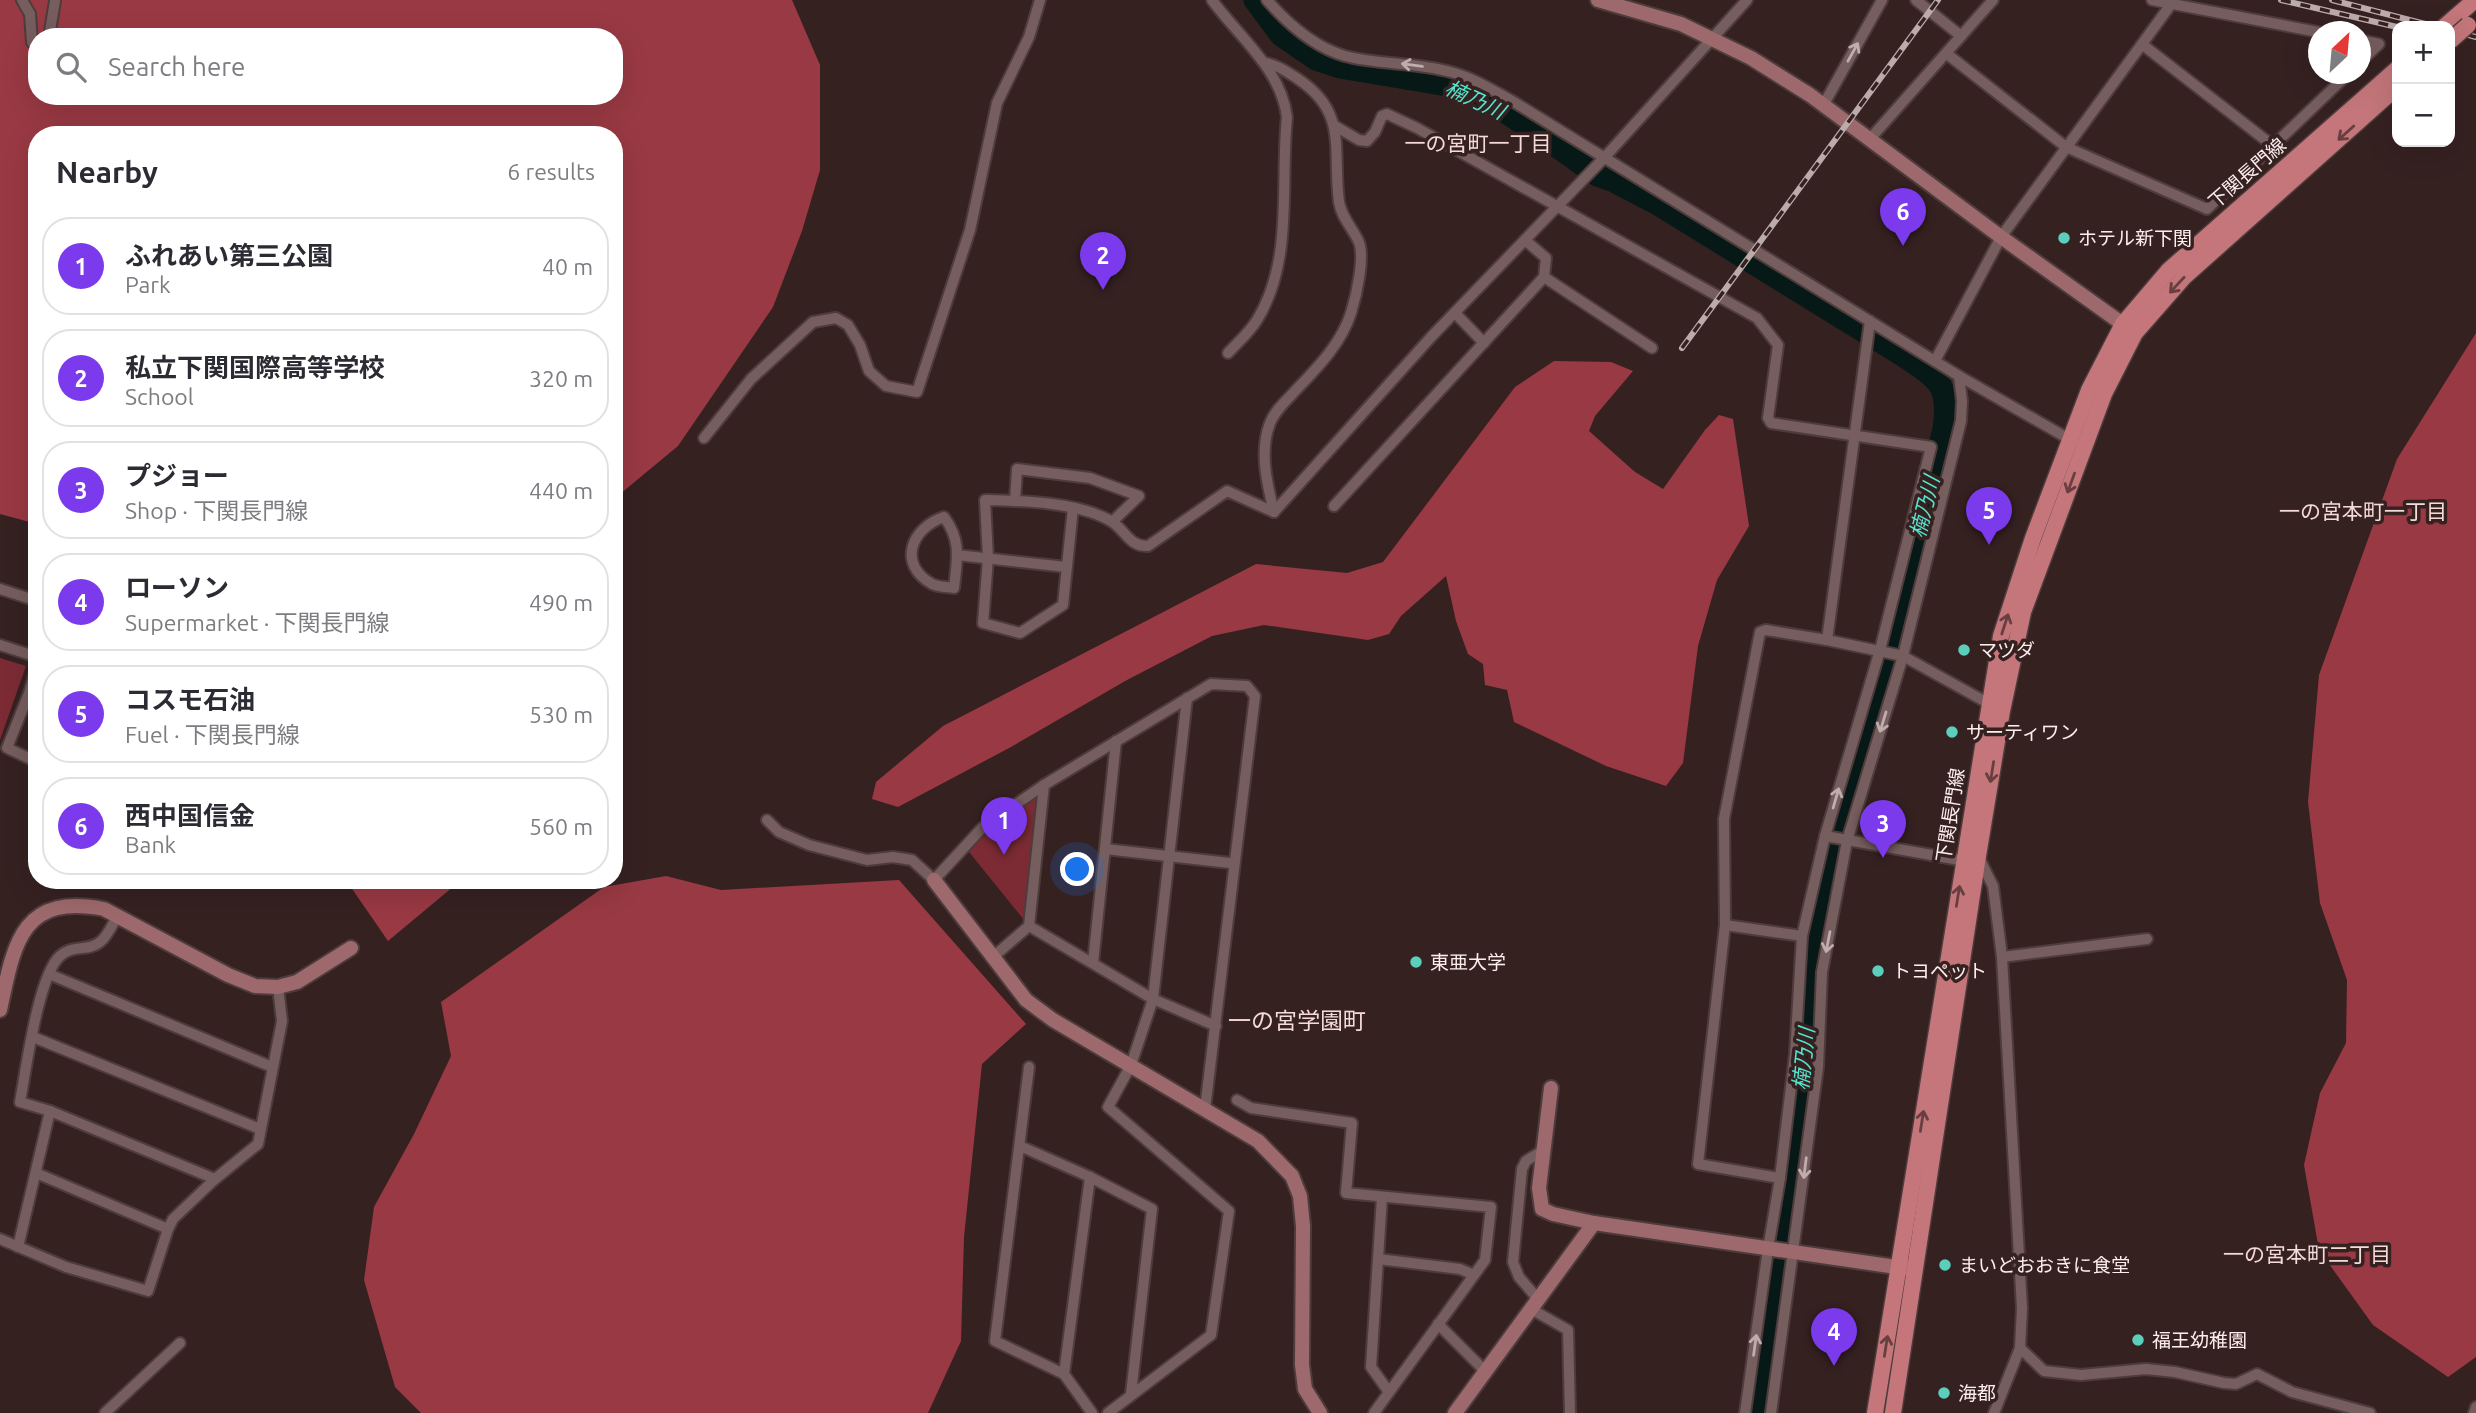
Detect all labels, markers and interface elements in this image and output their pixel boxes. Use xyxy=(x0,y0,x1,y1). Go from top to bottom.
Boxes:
north arrow xyxy=(2308,21,2371,84)
map controls xyxy=(2392,21,2455,147)
button: + xyxy=(2392,21,2455,84)
search box xyxy=(28,28,623,105)
one-way arrow xyxy=(1847,42,1860,63)
icon: search xyxy=(52,48,90,86)
text: Search here xyxy=(108,52,245,81)
one-way arrow xyxy=(1401,58,1424,71)
water label: 楠乃川 xyxy=(1442,75,1511,124)
button: − xyxy=(2392,84,2455,147)
one-way arrow xyxy=(2337,125,2355,141)
district label: 一の宮町一丁目 xyxy=(1405,131,1552,155)
street label: 下関長門線 xyxy=(2204,134,2290,212)
text: Nearby xyxy=(56,155,158,189)
text: 6 results xyxy=(507,159,595,184)
pin: 6 xyxy=(1880,188,1926,246)
place label: ホテル新下関 xyxy=(2078,227,2192,249)
marker: ホテル新下関 xyxy=(2056,230,2072,246)
pin: 2 xyxy=(1080,232,1126,290)
text: ふれあい第三公園 xyxy=(125,241,333,270)
text: 1 xyxy=(75,254,87,279)
text: 40 m xyxy=(542,254,593,279)
text: Park xyxy=(125,272,171,297)
one-way arrow xyxy=(2169,276,2185,294)
text: 私立下関国際高等学校 xyxy=(125,353,385,382)
text: 2 xyxy=(75,366,87,391)
text: 320 m xyxy=(529,366,593,391)
text: School xyxy=(125,384,194,409)
text: プジョー xyxy=(125,461,229,490)
water label: 楠乃川 xyxy=(1905,471,1944,540)
one-way arrow xyxy=(2064,471,2076,493)
text: 3 xyxy=(75,478,87,503)
text: 440 m xyxy=(529,478,593,503)
pin: 5 xyxy=(1966,487,2012,545)
text: Shop · 下関長門線 xyxy=(125,498,308,523)
district label: 一の宮本町一丁目 xyxy=(2279,499,2447,523)
text: ローソン xyxy=(125,573,229,602)
text: 4 xyxy=(75,590,87,615)
text: 490 m xyxy=(529,590,593,615)
text: Supermarket · 下関長門線 xyxy=(125,610,390,635)
one-way arrow xyxy=(1999,613,2012,635)
place label: マツダ xyxy=(1978,639,2035,661)
marker: マツダ xyxy=(1956,642,1972,658)
text: コスモ石油 xyxy=(125,685,255,714)
text: 5 xyxy=(75,702,87,727)
text: 530 m xyxy=(529,702,593,727)
one-way arrow xyxy=(1875,710,1888,732)
place label: サーティワン xyxy=(1966,721,2079,743)
text: Fuel · 下関長門線 xyxy=(125,722,300,747)
marker: サーティワン xyxy=(1944,724,1960,740)
one-way arrow xyxy=(1985,760,1998,783)
street label: 下関長門線 xyxy=(1932,766,1968,864)
one-way arrow xyxy=(1831,787,1844,809)
pin: 1 xyxy=(981,797,1027,855)
pin: 3 xyxy=(1860,800,1906,858)
text: 西中国信金 xyxy=(125,801,255,830)
text: 6 xyxy=(75,814,87,839)
text: 560 m xyxy=(529,814,593,839)
text: Bank xyxy=(125,832,176,857)
your location xyxy=(1060,852,1094,886)
one-way arrow xyxy=(1952,886,1965,908)
one-way arrow xyxy=(1820,930,1834,953)
place label: 東亜大学 xyxy=(1430,951,1506,973)
marker: 東亜大学 xyxy=(1408,954,1424,970)
place label: トヨペット xyxy=(1892,960,1987,982)
marker: トヨペット xyxy=(1870,963,1886,979)
district label: 一の宮学園町 xyxy=(1228,1008,1366,1033)
water label: 楠乃川 xyxy=(1788,1024,1818,1091)
one-way arrow xyxy=(1916,1110,1929,1133)
one-way arrow xyxy=(1798,1156,1811,1179)
district label: 一の宮本町二丁目 xyxy=(2223,1242,2391,1266)
place label: まいどおおきに食堂 xyxy=(1959,1254,2130,1276)
marker: まいどおおきに食堂 xyxy=(1937,1257,1953,1273)
pin: 4 xyxy=(1811,1308,1857,1366)
place label: 福王幼稚園 xyxy=(2152,1329,2247,1351)
marker: 福王幼稚園 xyxy=(2130,1332,2146,1348)
one-way arrow xyxy=(1748,1335,1761,1357)
one-way arrow xyxy=(1880,1335,1893,1358)
place label: 海都 xyxy=(1958,1382,1996,1404)
marker: 海都 xyxy=(1936,1385,1952,1401)

